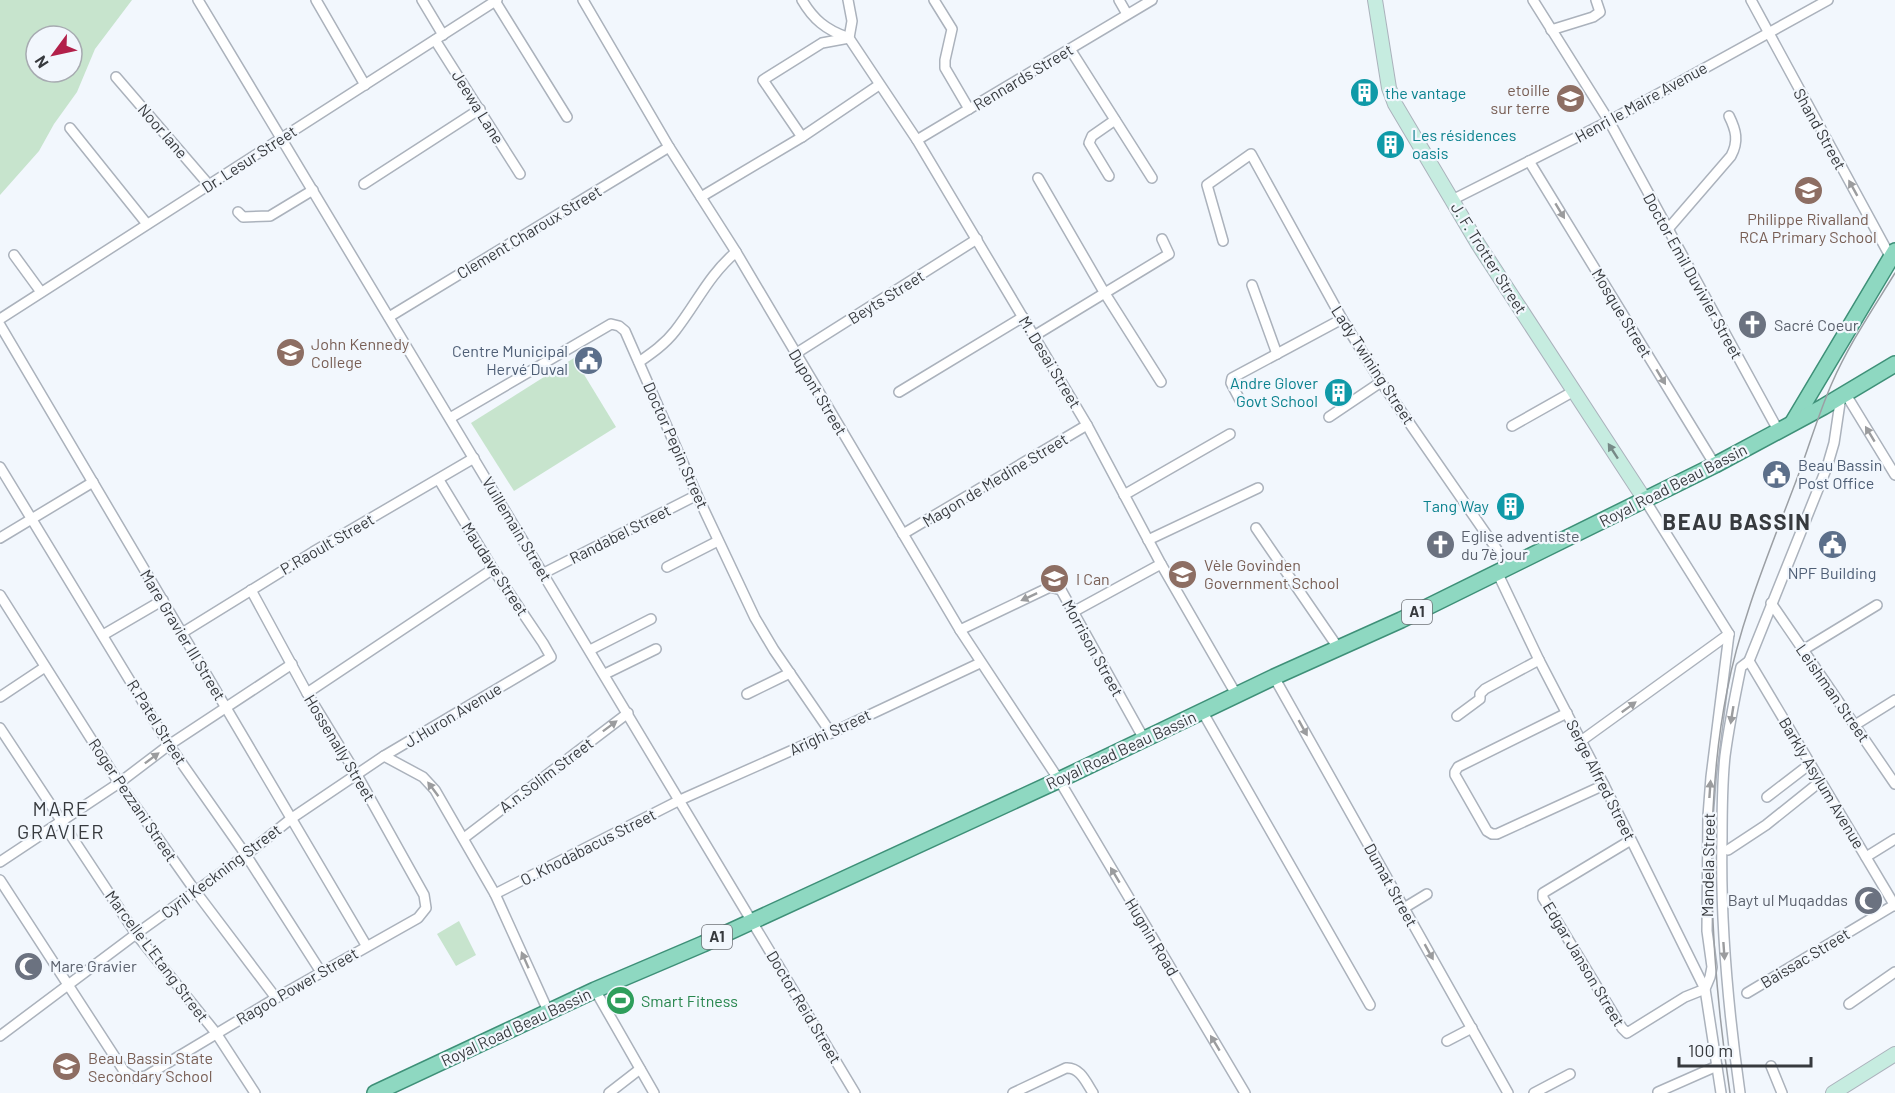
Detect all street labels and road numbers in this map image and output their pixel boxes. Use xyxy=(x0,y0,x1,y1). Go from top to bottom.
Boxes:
street label: Rennards Street xyxy=(970,39,1076,114)
street label: Henri le Maire Avenue xyxy=(1571,57,1710,146)
street label: Jeewa Lane xyxy=(448,66,509,147)
street label: Shand Street xyxy=(1790,85,1851,173)
street label: Noor lane xyxy=(134,99,192,162)
street label: Dr. Lesur Street xyxy=(198,121,300,196)
street label: Clement Charoux Street xyxy=(453,181,604,282)
street label: Doctor Emil Duvivier Street xyxy=(1640,189,1747,362)
street label: J. F. Trotter Street xyxy=(1448,199,1531,317)
street label: Mosque Street xyxy=(1588,265,1657,361)
street label: Beyts Street xyxy=(844,266,927,327)
street label: Lady Twining Street xyxy=(1328,302,1419,428)
street label: M. Desai Street xyxy=(1015,312,1085,411)
street label: Dupont Street xyxy=(785,345,852,438)
street label: Doctor Pepin Street xyxy=(640,379,713,511)
street label: Magon de Medine Street xyxy=(919,429,1071,530)
street label: Royal Road Beau Bassin xyxy=(1596,439,1750,530)
street label: Vuillemain Street xyxy=(479,473,556,585)
street label: Randabel Street xyxy=(566,500,674,567)
street label: P.Raoult Street xyxy=(277,509,377,578)
street label: Maudave Street xyxy=(458,518,533,619)
street label: Mare Gravier III Street xyxy=(137,566,230,704)
street label: Morrison Street xyxy=(1059,596,1128,700)
road number: A1 xyxy=(1402,600,1432,624)
street label: Leishman Street xyxy=(1793,640,1874,745)
street label: R.Patel Street xyxy=(124,676,191,768)
street label: J.Huron Avenue xyxy=(401,678,505,751)
street label: Hossenally Street xyxy=(301,691,380,805)
street label: Arighi Street xyxy=(786,704,874,759)
street label: Royal Road Beau Bassin xyxy=(1043,706,1199,793)
street label: Barkly Asylum Avenue xyxy=(1776,714,1869,852)
street label: Serge Alfred Street xyxy=(1563,716,1640,843)
street label: A.n.Solim Street xyxy=(495,733,596,816)
street label: Roger Pezzani Street xyxy=(85,735,182,865)
street label: O. Khodabacus Street xyxy=(517,804,659,889)
street label: Mandela Street xyxy=(1697,813,1718,917)
street label: Cyril Keckning Street xyxy=(157,819,284,922)
street label: Dumat Street xyxy=(1361,840,1422,930)
street label: Marcelle L'Etang Street xyxy=(102,886,213,1025)
street label: Hugnin Road xyxy=(1122,894,1183,979)
street label: Edgar Janson Street xyxy=(1540,898,1629,1030)
street label: Baissac Street xyxy=(1757,923,1853,992)
road number: A1 xyxy=(702,925,732,949)
street label: Ragoo Power Street xyxy=(233,943,361,1028)
street label: Doctor Reid Street xyxy=(763,947,846,1067)
street label: Royal Road Beau Bassin xyxy=(438,983,594,1070)

